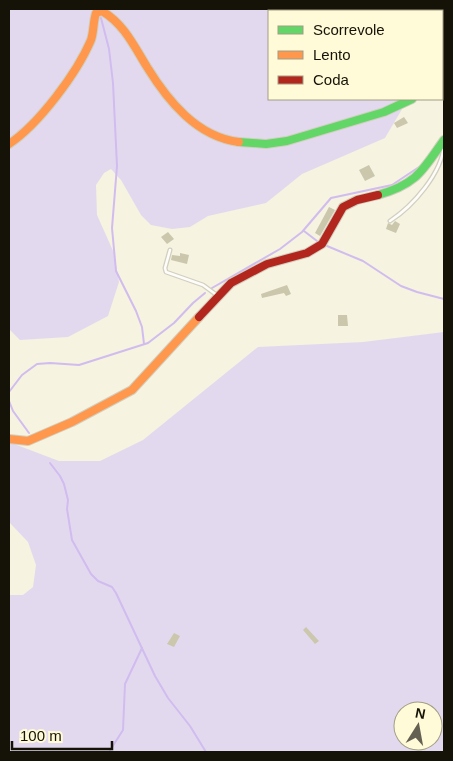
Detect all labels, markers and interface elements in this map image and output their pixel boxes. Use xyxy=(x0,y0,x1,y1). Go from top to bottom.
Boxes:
legend xyxy=(268,10,443,100)
text: Scorrevole xyxy=(313,21,385,38)
text: Lento xyxy=(313,46,351,63)
text: Coda xyxy=(313,71,350,88)
north arrow xyxy=(393,701,443,751)
text: N xyxy=(414,704,427,722)
scale bar xyxy=(12,718,112,750)
text: 100 m xyxy=(20,727,62,744)

